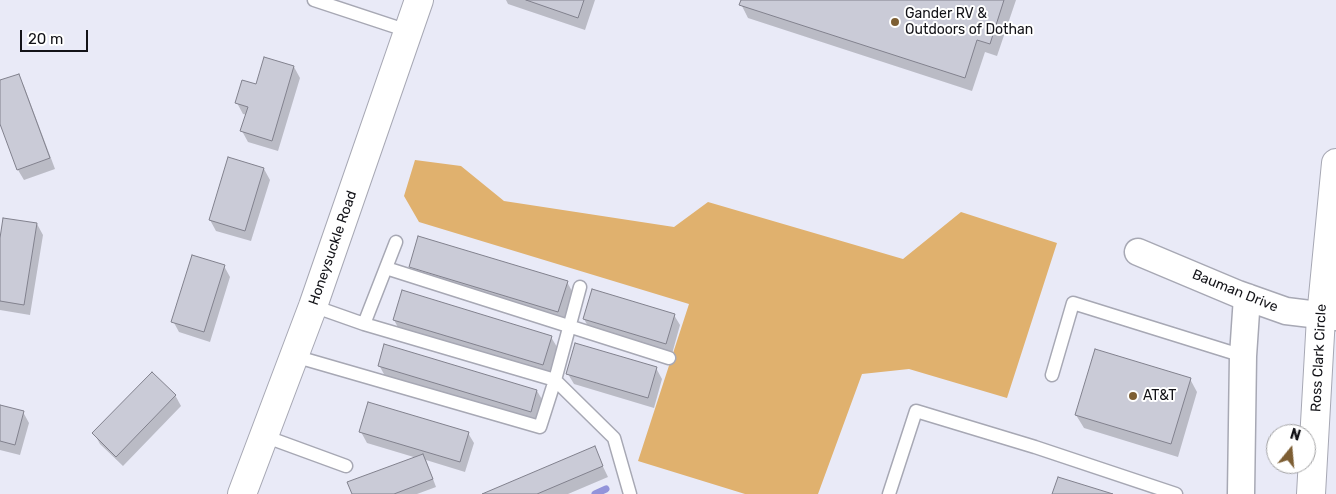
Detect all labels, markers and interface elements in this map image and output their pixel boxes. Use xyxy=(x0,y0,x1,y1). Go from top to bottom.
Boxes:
place label: Gander RV & Outdoors of Dothan xyxy=(905,6,1033,38)
marker: Gander RV & Outdoors of Dothan xyxy=(889,16,901,28)
scale bar xyxy=(22,20,90,52)
text: 20 m xyxy=(28,30,63,48)
street label: Honeysuckle Road xyxy=(306,189,360,307)
street label: Bauman Drive xyxy=(1190,266,1280,316)
street label: Ross Clark Circle xyxy=(1308,304,1330,412)
place label: AT&T xyxy=(1143,388,1176,404)
marker: AT&T xyxy=(1127,390,1139,402)
north arrow xyxy=(1266,424,1316,474)
text: N xyxy=(1288,426,1303,445)

